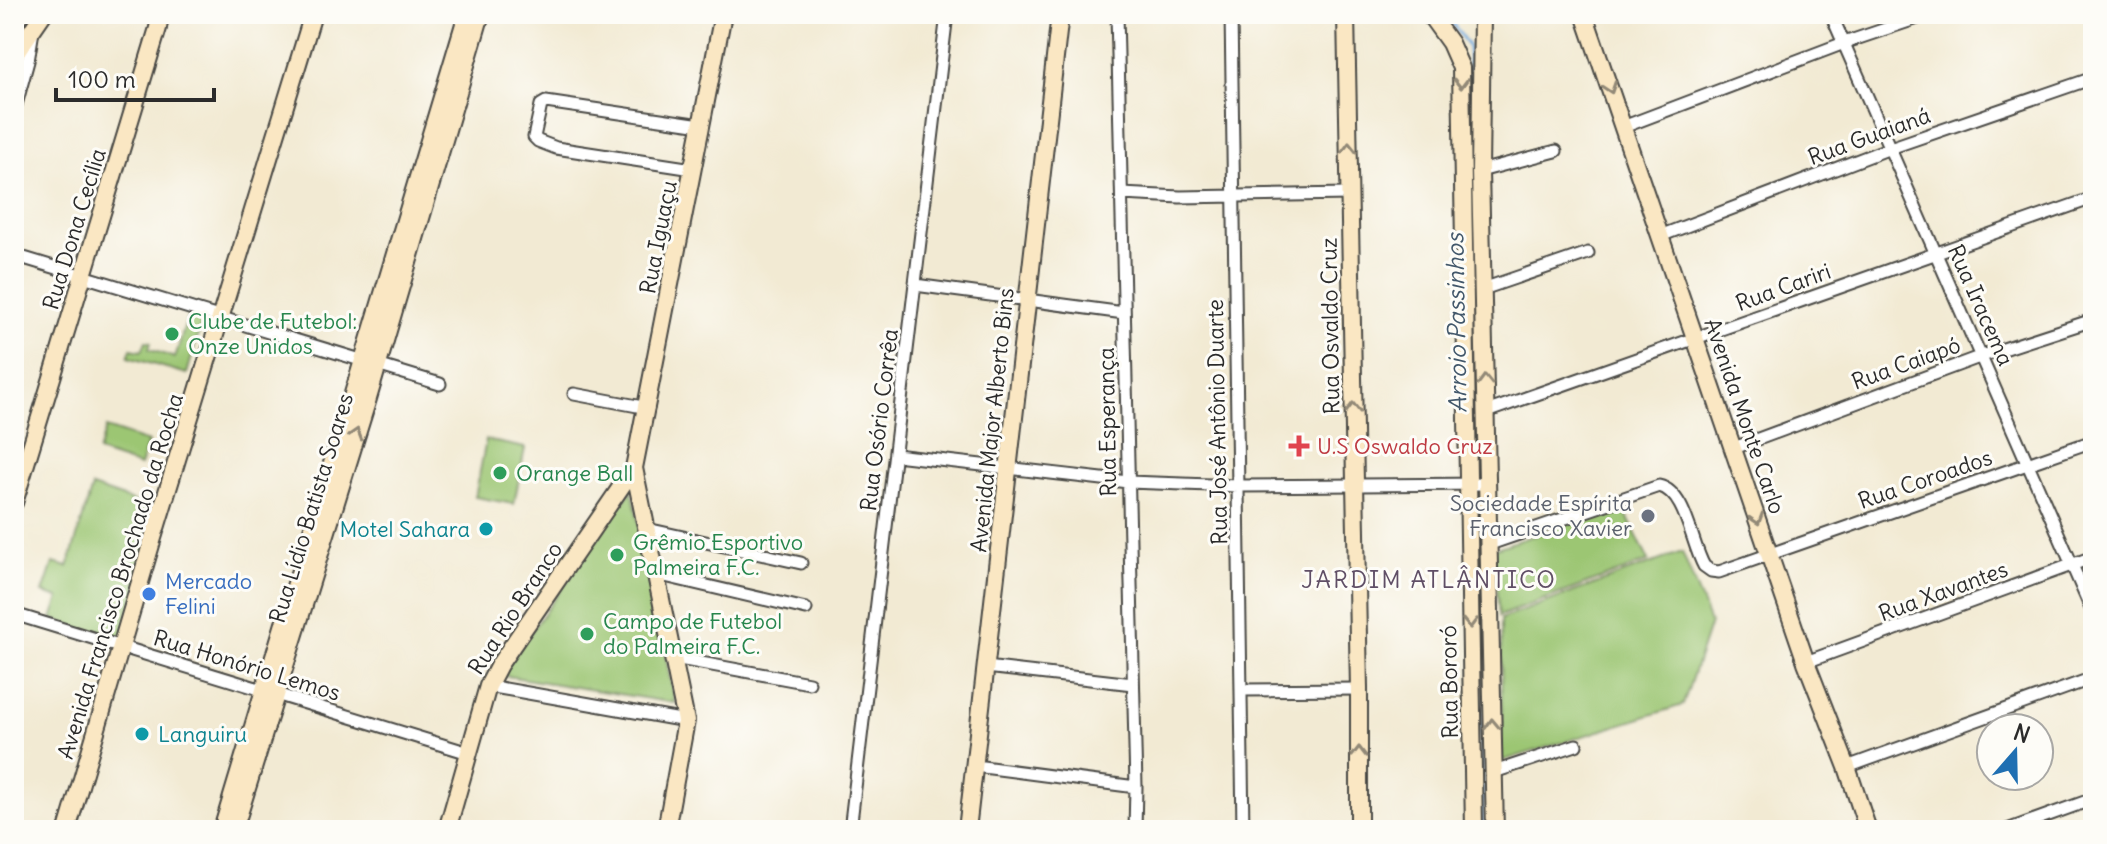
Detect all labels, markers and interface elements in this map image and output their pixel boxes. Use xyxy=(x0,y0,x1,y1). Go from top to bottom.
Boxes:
scale bar xyxy=(56,52,214,102)
text: 100 m xyxy=(68,64,136,94)
one-way arrow xyxy=(1452,77,1470,90)
one-way arrow xyxy=(1600,80,1616,94)
street label: Rua Guaianá xyxy=(1804,101,1934,171)
one-way arrow xyxy=(1340,141,1357,154)
street label: Rua Dona Cecília xyxy=(36,145,112,313)
street label: Rua Iguaçu xyxy=(633,178,683,296)
water label: Arroio Passinhos xyxy=(1439,232,1473,413)
street label: Rua Osvaldo Cruz xyxy=(1314,237,1346,415)
street label: Rua Iracema xyxy=(1942,240,2020,370)
street label: Rua Cariri xyxy=(1732,257,1834,317)
street label: Avenida Major Alberto Bins xyxy=(964,286,1020,554)
street label: Rua José Antônio Duarte xyxy=(1201,299,1233,545)
place label: Clube de Futebol: Onze Unidos xyxy=(188,307,357,360)
street label: Avenida Monte Carlo xyxy=(1698,315,1792,517)
marker: Clube de Futebol: Onze Unidos xyxy=(163,325,181,343)
street label: Rua Osório Corrêa xyxy=(854,327,904,513)
street label: Rua Caiapó xyxy=(1848,330,1964,396)
street label: Rua Esperança xyxy=(1092,347,1122,497)
one-way arrow xyxy=(1476,373,1494,386)
street label: Avenida Francisco Brochado da Rocha xyxy=(51,390,189,762)
street label: Rua Lídio Batista Soares xyxy=(263,390,359,626)
one-way arrow xyxy=(1345,401,1362,414)
one-way arrow xyxy=(347,428,363,442)
place label: U.S Oswaldo Cruz xyxy=(1317,432,1493,460)
marker: U.S Oswaldo Cruz xyxy=(1288,435,1310,457)
street label: Rua Coroados xyxy=(1854,443,1996,515)
place label: Orange Ball xyxy=(516,459,633,487)
marker: Orange Ball xyxy=(491,464,509,482)
place label: Sociedade Espírita Francisco Xavier xyxy=(1450,489,1632,542)
marker: Sociedade Espírita Francisco Xavier xyxy=(1639,507,1657,525)
one-way arrow xyxy=(1748,512,1764,526)
place label: Motel Sahara xyxy=(340,515,470,543)
marker: Motel Sahara xyxy=(477,520,495,538)
place label: Grêmio Esportivo Palmeira F.C. xyxy=(633,528,803,581)
street label: Rua Rio Branco xyxy=(462,536,568,680)
marker: Grêmio Esportivo Palmeira F.C. xyxy=(608,546,626,564)
street label: Rua Xavantes xyxy=(1875,555,2011,627)
district label: JARDIM ATLÂNTICO xyxy=(1301,564,1557,594)
place label: Mercado Felini xyxy=(165,567,252,620)
marker: Mercado Felini xyxy=(140,585,158,603)
place label: Campo de Futebol do Palmeira F.C. xyxy=(603,607,782,660)
one-way arrow xyxy=(1461,617,1479,630)
street label: Rua Honório Lemos xyxy=(150,623,344,707)
marker: Campo de Futebol do Palmeira F.C. xyxy=(578,625,596,643)
street label: Rua Bororó xyxy=(1434,625,1464,739)
north arrow xyxy=(1975,712,2055,792)
one-way arrow xyxy=(1484,717,1501,730)
text: N xyxy=(2010,717,2034,749)
place label: Languiru xyxy=(158,720,247,748)
marker: Languiru xyxy=(133,725,151,743)
one-way arrow xyxy=(1350,745,1368,758)

